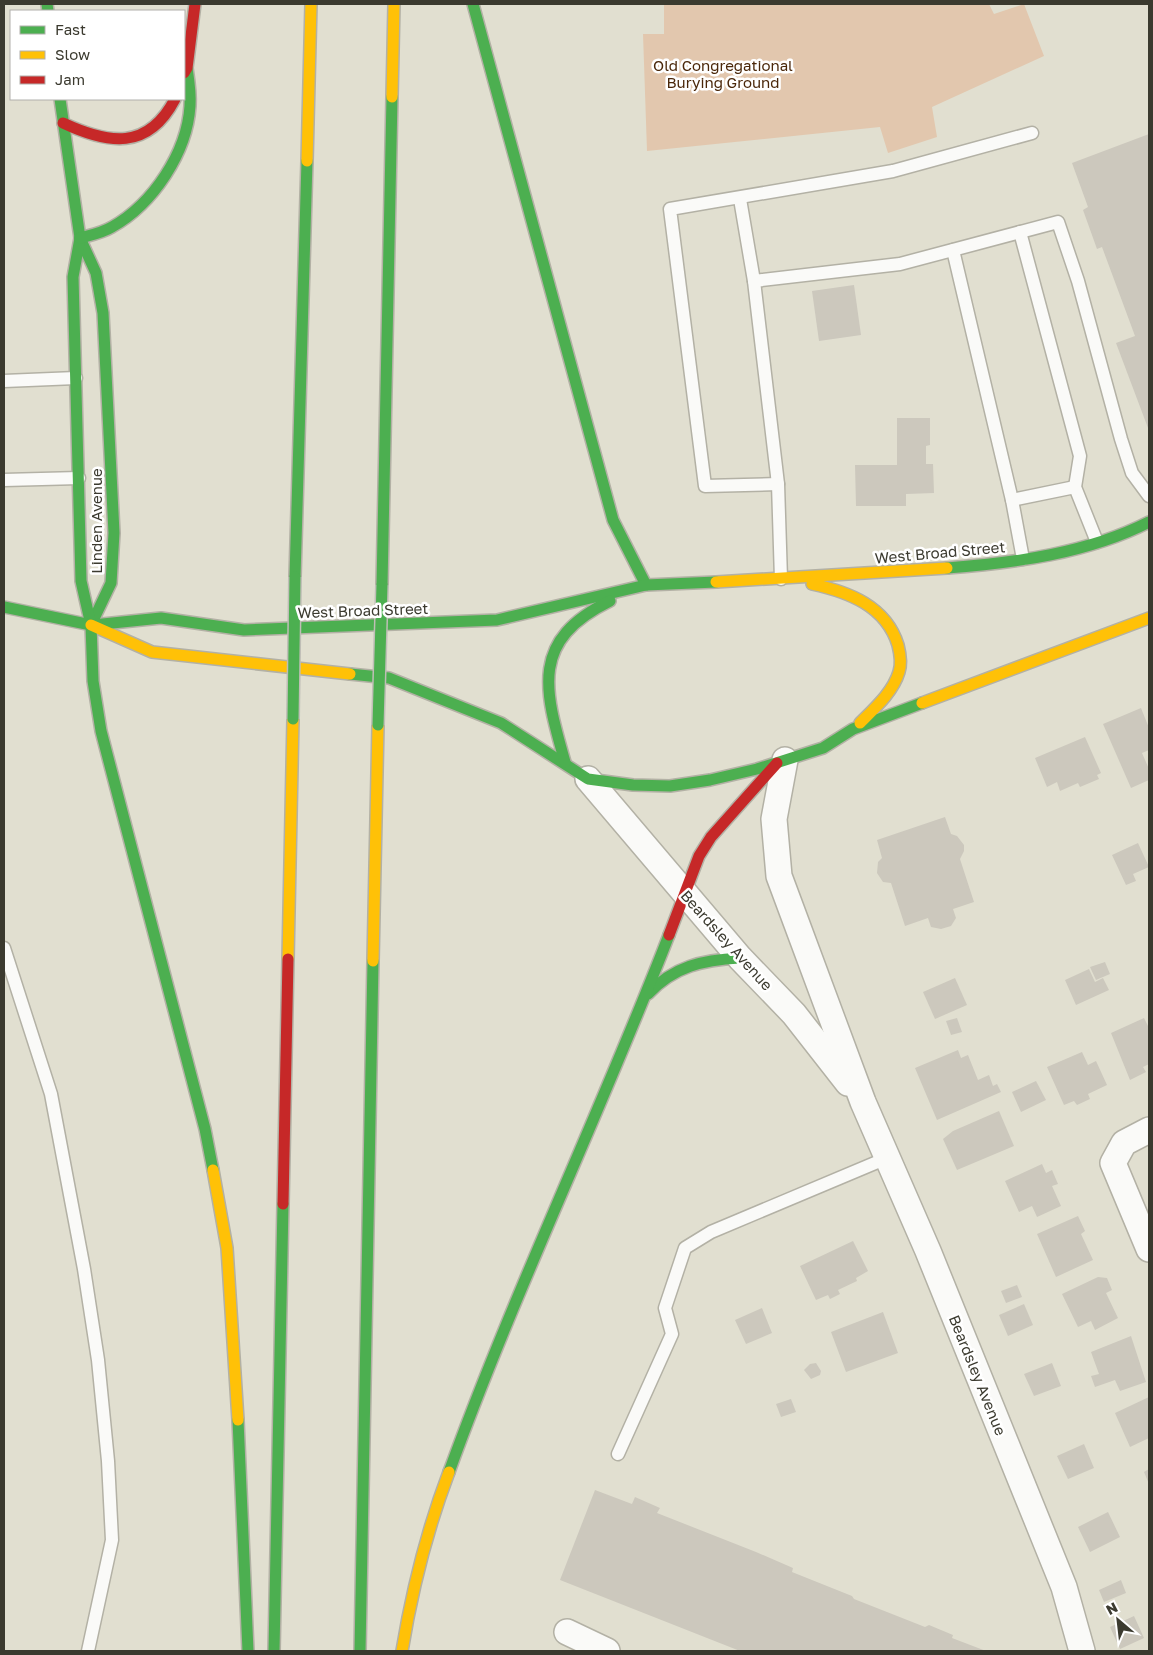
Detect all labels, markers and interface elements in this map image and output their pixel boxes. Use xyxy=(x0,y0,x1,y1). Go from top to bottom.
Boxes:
legend xyxy=(10,10,185,100)
text: Fast xyxy=(55,20,86,38)
text: Slow xyxy=(55,45,90,63)
park label: Old Congregational Burying Ground xyxy=(653,56,793,91)
text: Jam xyxy=(55,70,85,88)
street label: Linden Avenue xyxy=(87,468,105,574)
street label: West Broad Street xyxy=(874,537,1006,567)
street label: West Broad Street xyxy=(297,599,429,621)
street label: Beardsley Avenue xyxy=(677,886,777,994)
street label: Beardsley Avenue xyxy=(946,1312,1010,1438)
north arrow xyxy=(1093,1595,1143,1645)
text: N xyxy=(1103,1598,1120,1618)

